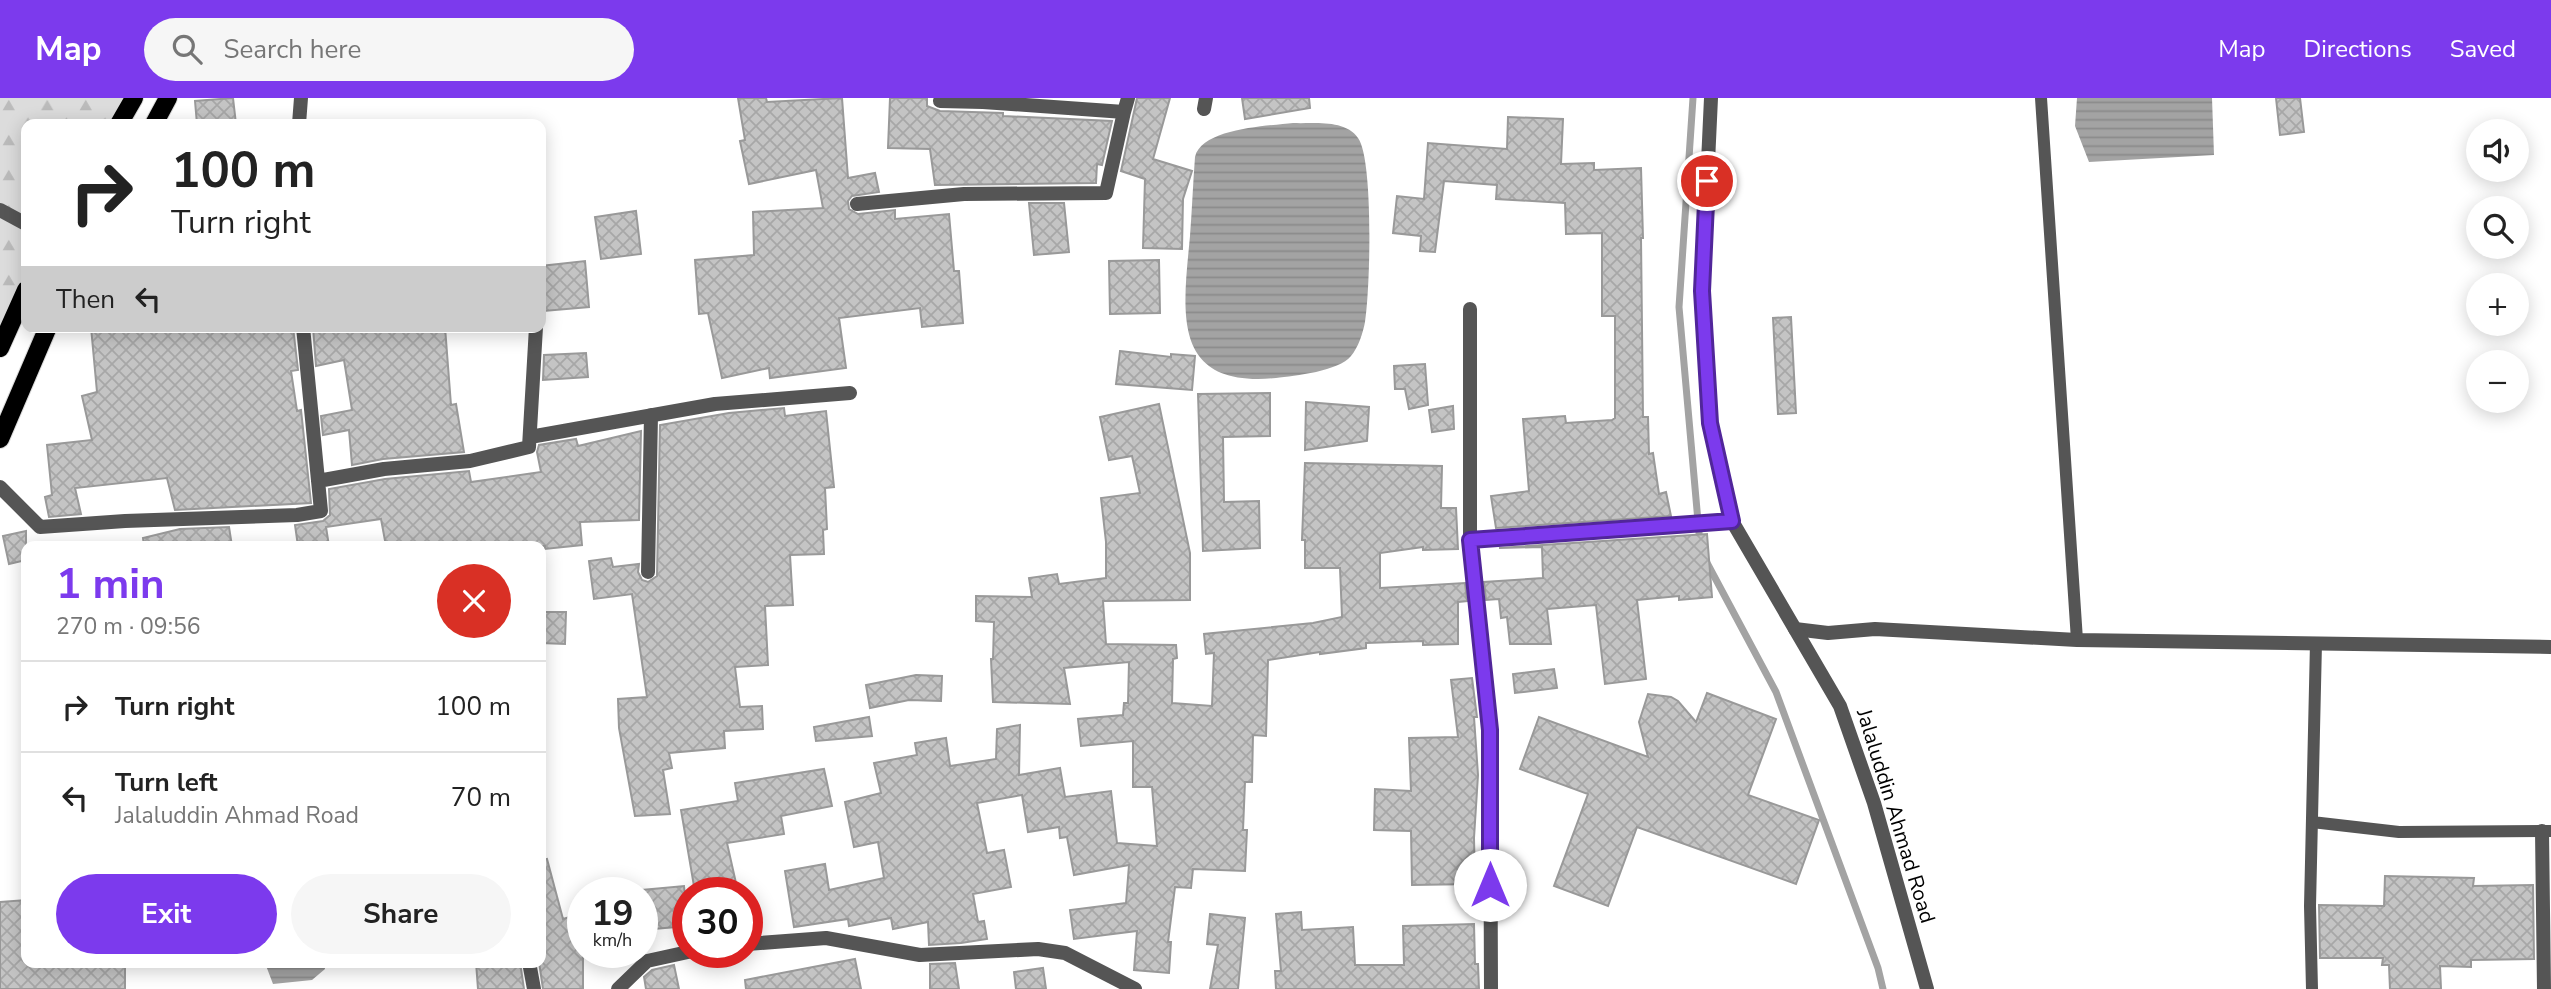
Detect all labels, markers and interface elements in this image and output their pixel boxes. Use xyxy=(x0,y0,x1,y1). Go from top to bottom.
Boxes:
search box xyxy=(144,18,634,81)
text: Map xyxy=(35,27,102,72)
icon: search xyxy=(168,30,206,68)
text: Search here xyxy=(224,32,361,67)
text: Map xyxy=(2218,33,2265,65)
text: Directions xyxy=(2303,33,2412,65)
text: Saved xyxy=(2450,33,2516,65)
map controls xyxy=(2466,119,2529,413)
button: sound xyxy=(2466,119,2529,182)
text: 100 m xyxy=(171,137,315,204)
icon: right xyxy=(56,147,147,238)
pin xyxy=(1677,151,1737,211)
icon: arrive xyxy=(1688,162,1726,200)
button: search xyxy=(2466,196,2529,259)
text: Turn right xyxy=(171,201,311,244)
button: + xyxy=(2466,273,2529,336)
icon: left xyxy=(129,280,167,318)
text: Then xyxy=(56,282,115,317)
button: − xyxy=(2466,350,2529,413)
text: 1 min xyxy=(56,556,165,613)
button: close xyxy=(437,564,511,638)
text: 270 m · 09:56 xyxy=(56,611,201,642)
icon: right xyxy=(56,688,94,726)
text: Turn right xyxy=(115,689,234,724)
text: 100 m xyxy=(435,689,511,724)
street label: Jalaluddin Ahmad Road xyxy=(1850,704,1942,927)
text: Turn left xyxy=(115,765,218,800)
icon: left xyxy=(56,779,94,817)
text: 70 m xyxy=(451,780,511,815)
text: Jalaluddin Ahmad Road xyxy=(115,800,359,831)
position arrow xyxy=(1453,848,1527,922)
button: Exit xyxy=(56,874,277,954)
button: Share xyxy=(291,874,511,954)
speed limit sign: 30 xyxy=(672,877,763,968)
text: 19 xyxy=(591,890,634,937)
text: km/h xyxy=(593,928,632,952)

